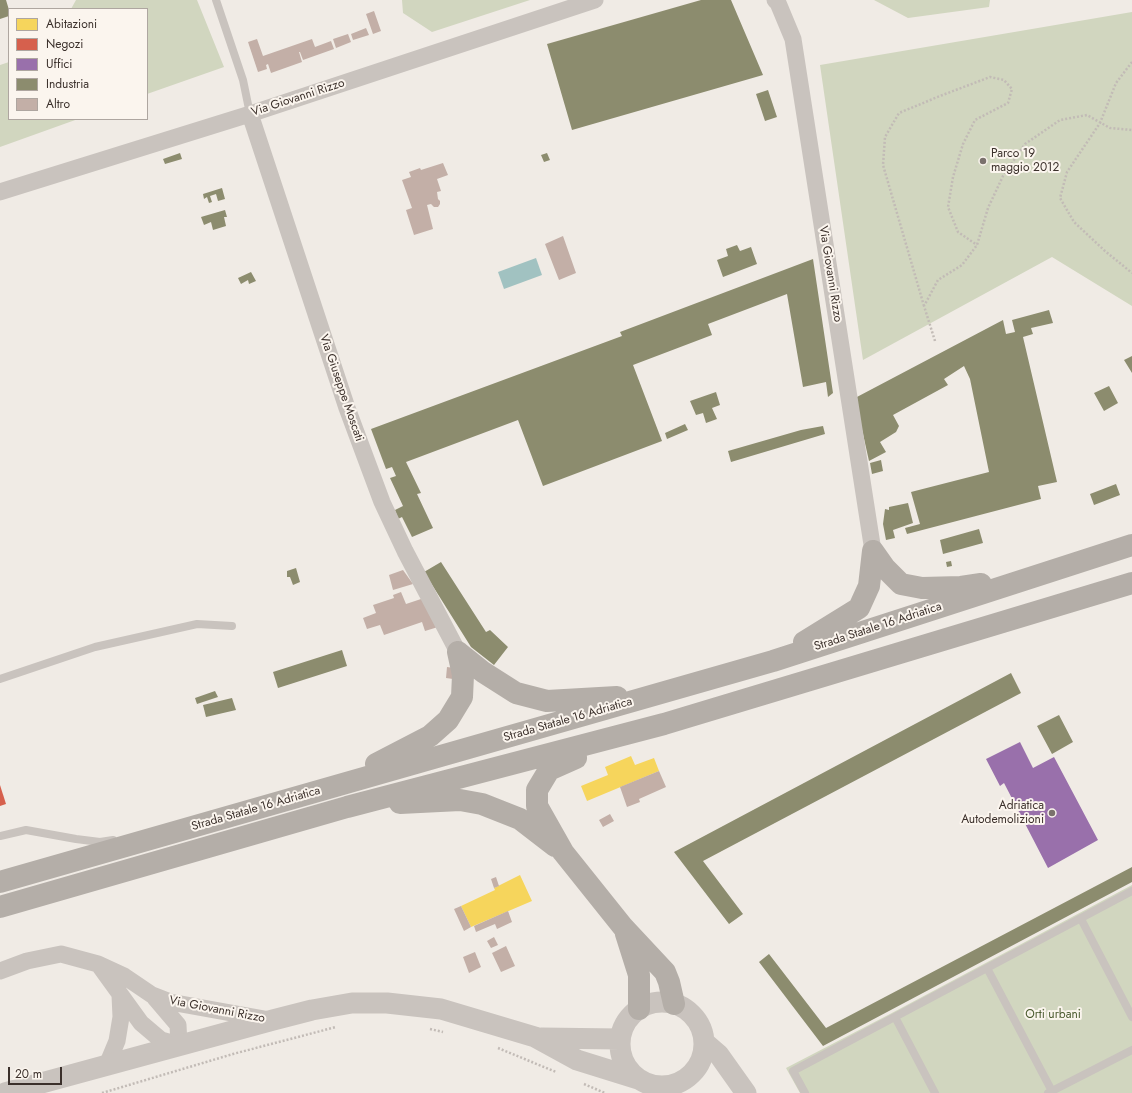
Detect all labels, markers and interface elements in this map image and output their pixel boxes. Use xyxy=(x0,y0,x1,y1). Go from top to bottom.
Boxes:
legend xyxy=(8,8,148,120)
text: Abitazioni xyxy=(46,15,97,33)
text: Negozi xyxy=(46,35,83,53)
text: Uffici xyxy=(46,55,72,73)
text: Industria xyxy=(46,75,89,93)
street label: Via Giovanni Rizzo xyxy=(250,76,346,120)
text: Altro xyxy=(46,95,70,113)
place label: Parco 19 maggio 2012 xyxy=(991,147,1059,175)
marker: Parco 19 maggio 2012 xyxy=(978,156,988,166)
street label: Via Giovanni Rizzo xyxy=(815,225,845,323)
street label: Via Giuseppe Moscati xyxy=(316,333,366,443)
street label: Strada Statale 16 Adriatica xyxy=(812,600,944,654)
street label: Strada Statale 16 Adriatica xyxy=(502,695,634,745)
street label: Strada Statale 16 Adriatica xyxy=(190,784,322,834)
place label: Adriatica Autodemolizioni xyxy=(961,799,1044,827)
marker: Adriatica Autodemolizioni xyxy=(1047,808,1057,818)
street label: Via Giovanni Rizzo xyxy=(168,994,266,1026)
park label: Orti urbani xyxy=(1025,1008,1081,1022)
scale bar xyxy=(10,1059,64,1085)
text: 20 m xyxy=(15,1065,42,1083)

